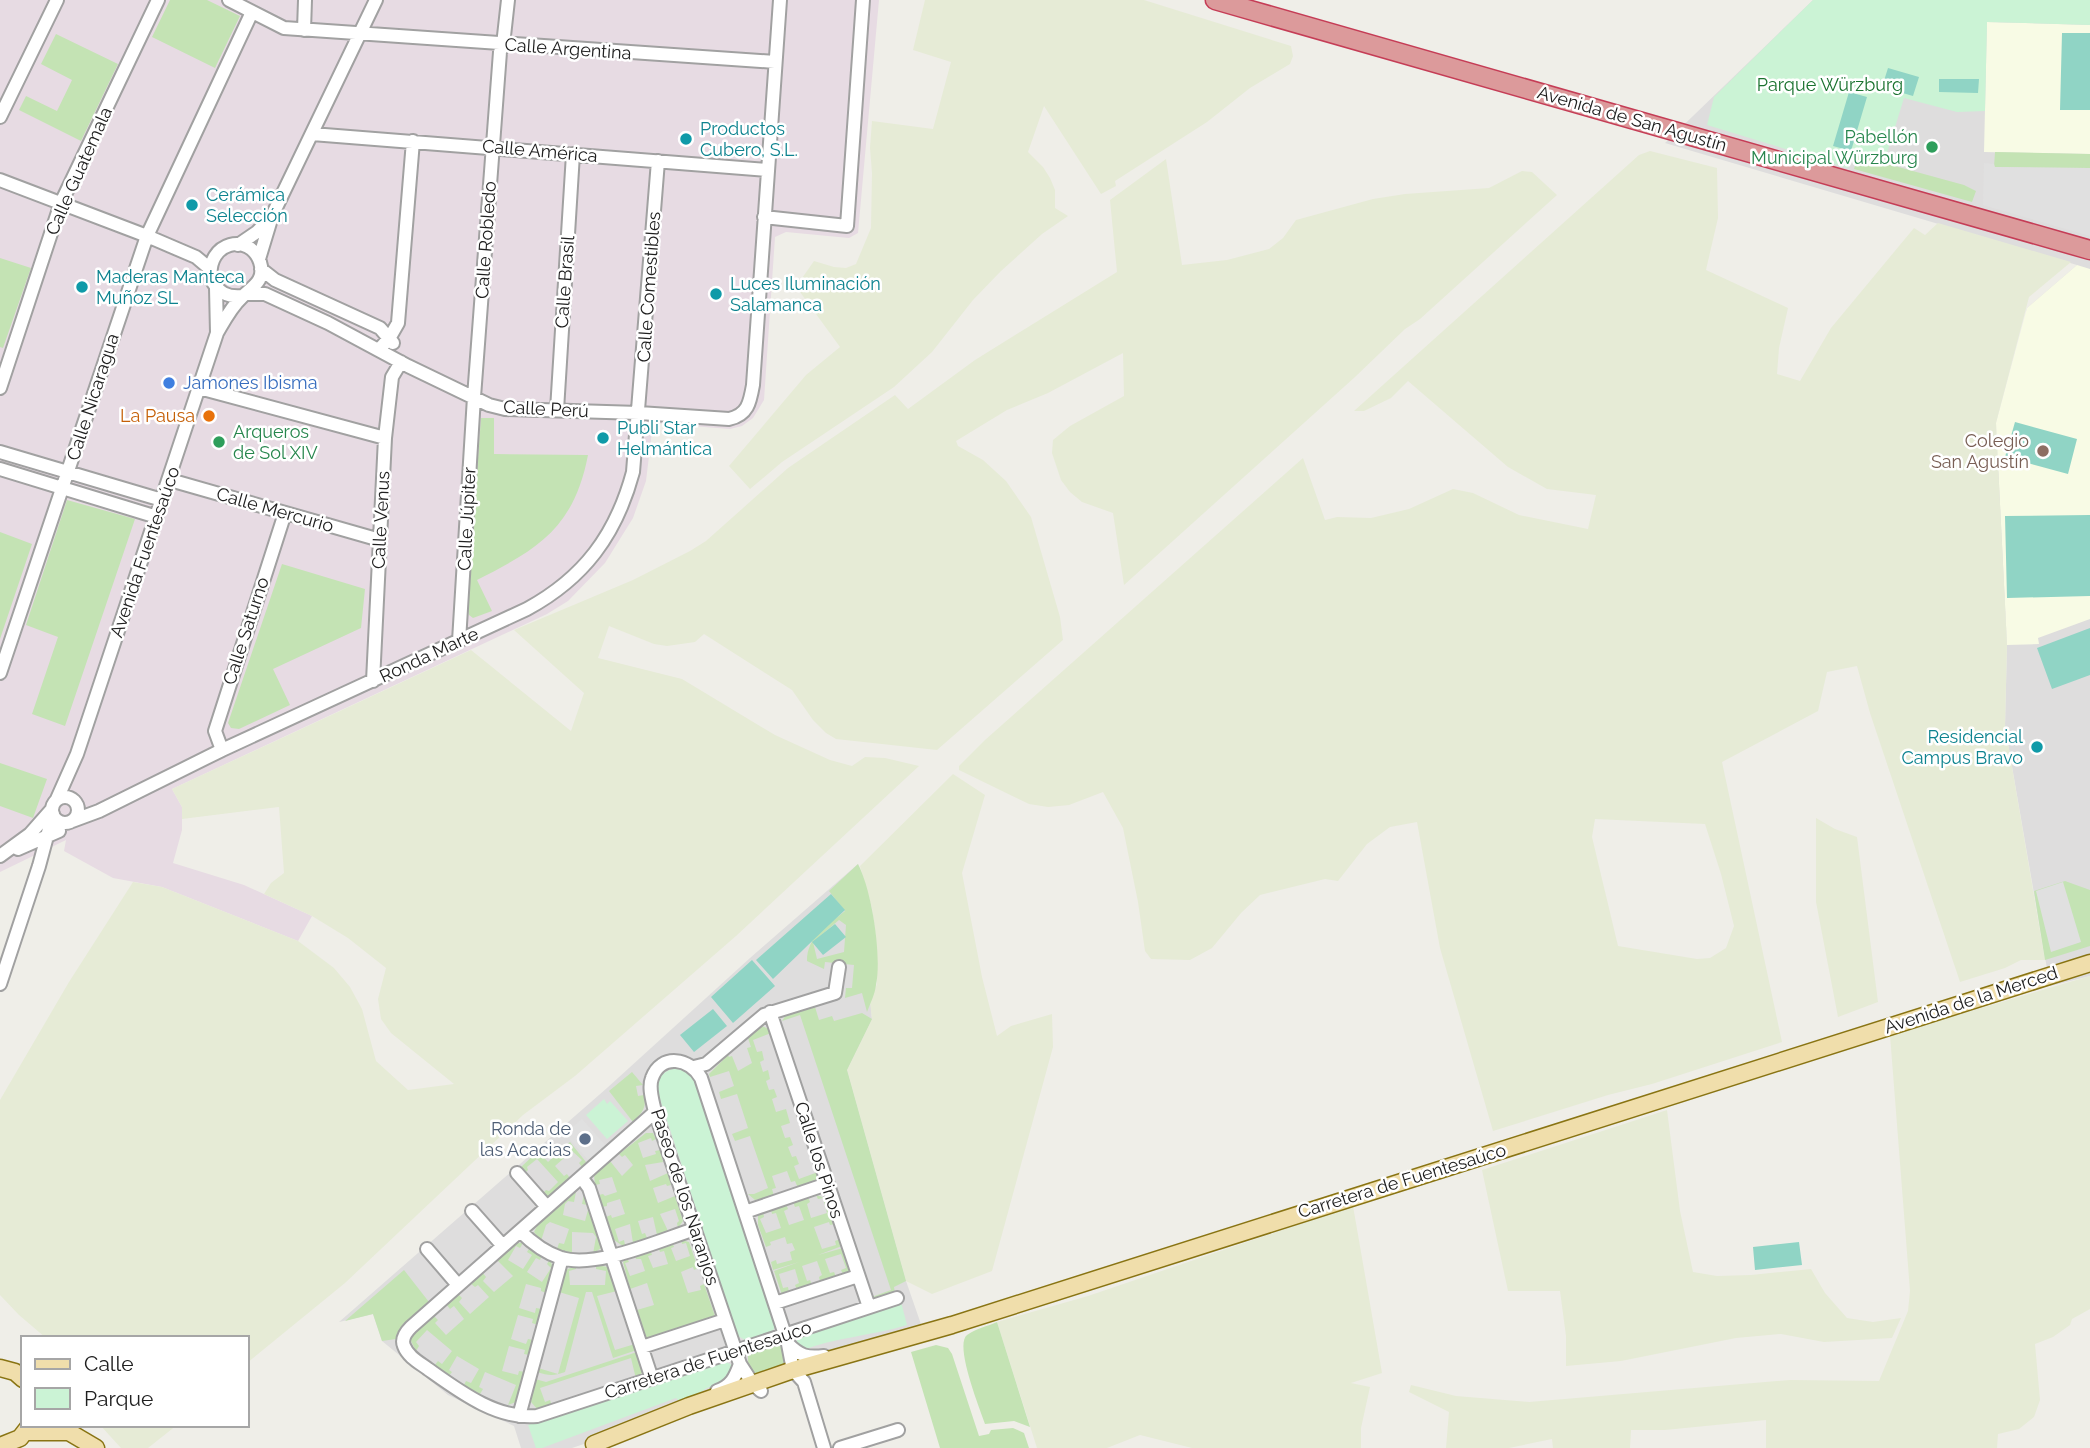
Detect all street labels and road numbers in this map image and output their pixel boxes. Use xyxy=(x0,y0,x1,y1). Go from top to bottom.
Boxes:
street label: Calle Argentina xyxy=(504,34,632,63)
street label: Avenida de San Agustín xyxy=(1535,81,1729,156)
street label: Calle Guatemala xyxy=(41,104,116,238)
street label: Calle América xyxy=(481,135,599,166)
street label: Calle Robledo xyxy=(471,180,500,299)
street label: Calle Comestibles xyxy=(633,211,664,363)
street label: Calle Brasil xyxy=(551,235,578,329)
street label: Calle Nicaragua xyxy=(62,331,123,463)
street label: Calle Perú xyxy=(503,396,589,421)
street label: Avenida Fuentesaúco xyxy=(105,463,184,640)
street label: Calle Júpiter xyxy=(453,466,480,571)
street label: Calle Venus xyxy=(367,470,394,569)
street label: Calle Mercurio xyxy=(214,483,336,536)
street label: Calle Saturno xyxy=(218,574,273,687)
street label: Ronda Marte xyxy=(376,622,482,687)
street label: Avenida de la Merced xyxy=(1882,962,2060,1037)
street label: Calle los Pinos xyxy=(791,1099,848,1221)
street label: Paseo de los Naranjos xyxy=(647,1106,724,1288)
street label: Carretera de Fuentesaúco xyxy=(1295,1139,1509,1222)
street label: Carretera de Fuentesaúco xyxy=(602,1316,814,1403)

